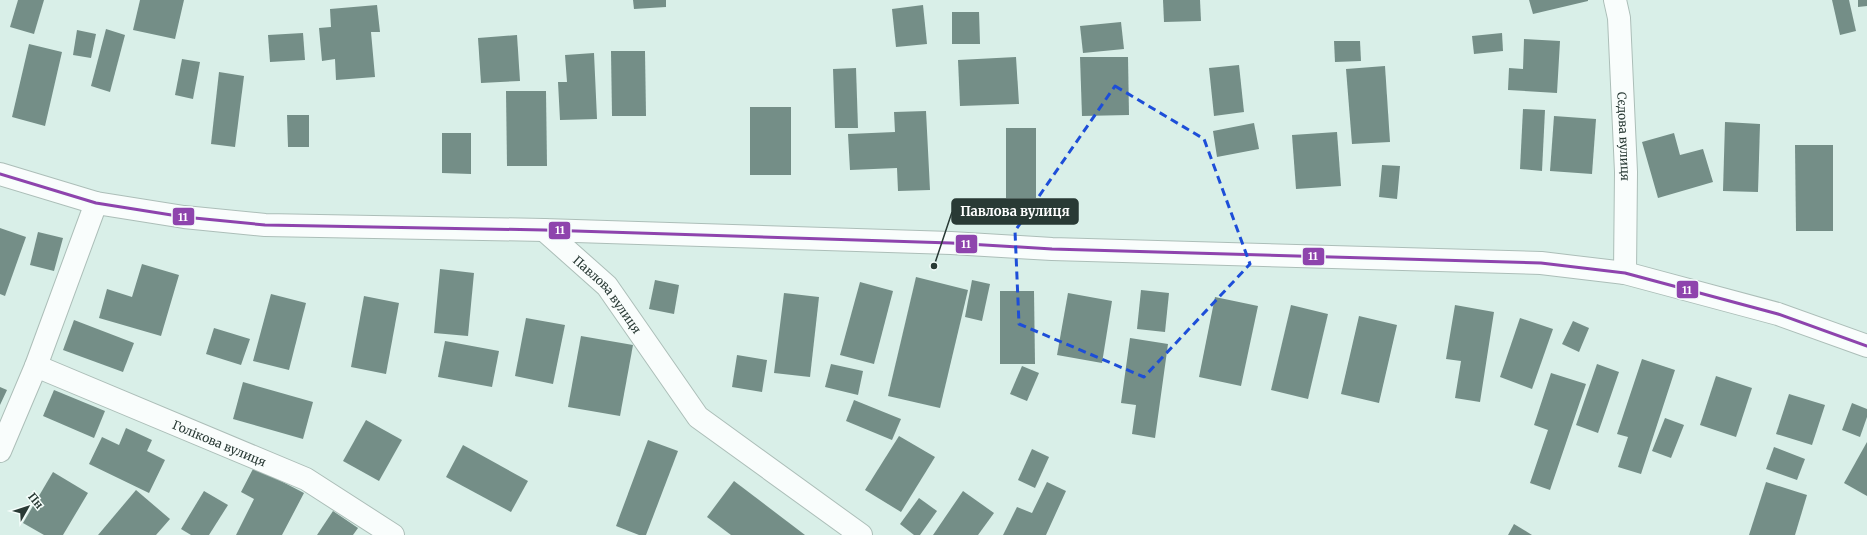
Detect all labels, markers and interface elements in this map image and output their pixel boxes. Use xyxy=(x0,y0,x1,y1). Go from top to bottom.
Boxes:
street label: Сєдова вулиця xyxy=(1615,91,1634,181)
callout: Павлова вулиця xyxy=(952,199,1078,224)
text: Павлова вулиця xyxy=(960,203,1070,220)
line badge: 11 xyxy=(172,207,195,226)
text: 11 xyxy=(178,210,188,224)
line badge: 11 xyxy=(548,221,571,240)
text: 11 xyxy=(555,223,565,237)
line badge: 11 xyxy=(955,234,978,254)
text: 11 xyxy=(961,237,971,251)
line badge: 11 xyxy=(1302,247,1325,266)
text: 11 xyxy=(1308,249,1318,263)
street label: Павлова вулиця xyxy=(570,252,645,336)
line badge: 11 xyxy=(1676,280,1699,299)
text: 11 xyxy=(1682,283,1692,297)
street label: Голікова вулиця xyxy=(170,417,269,469)
north arrow xyxy=(8,487,48,527)
text: Пн xyxy=(25,490,47,512)

